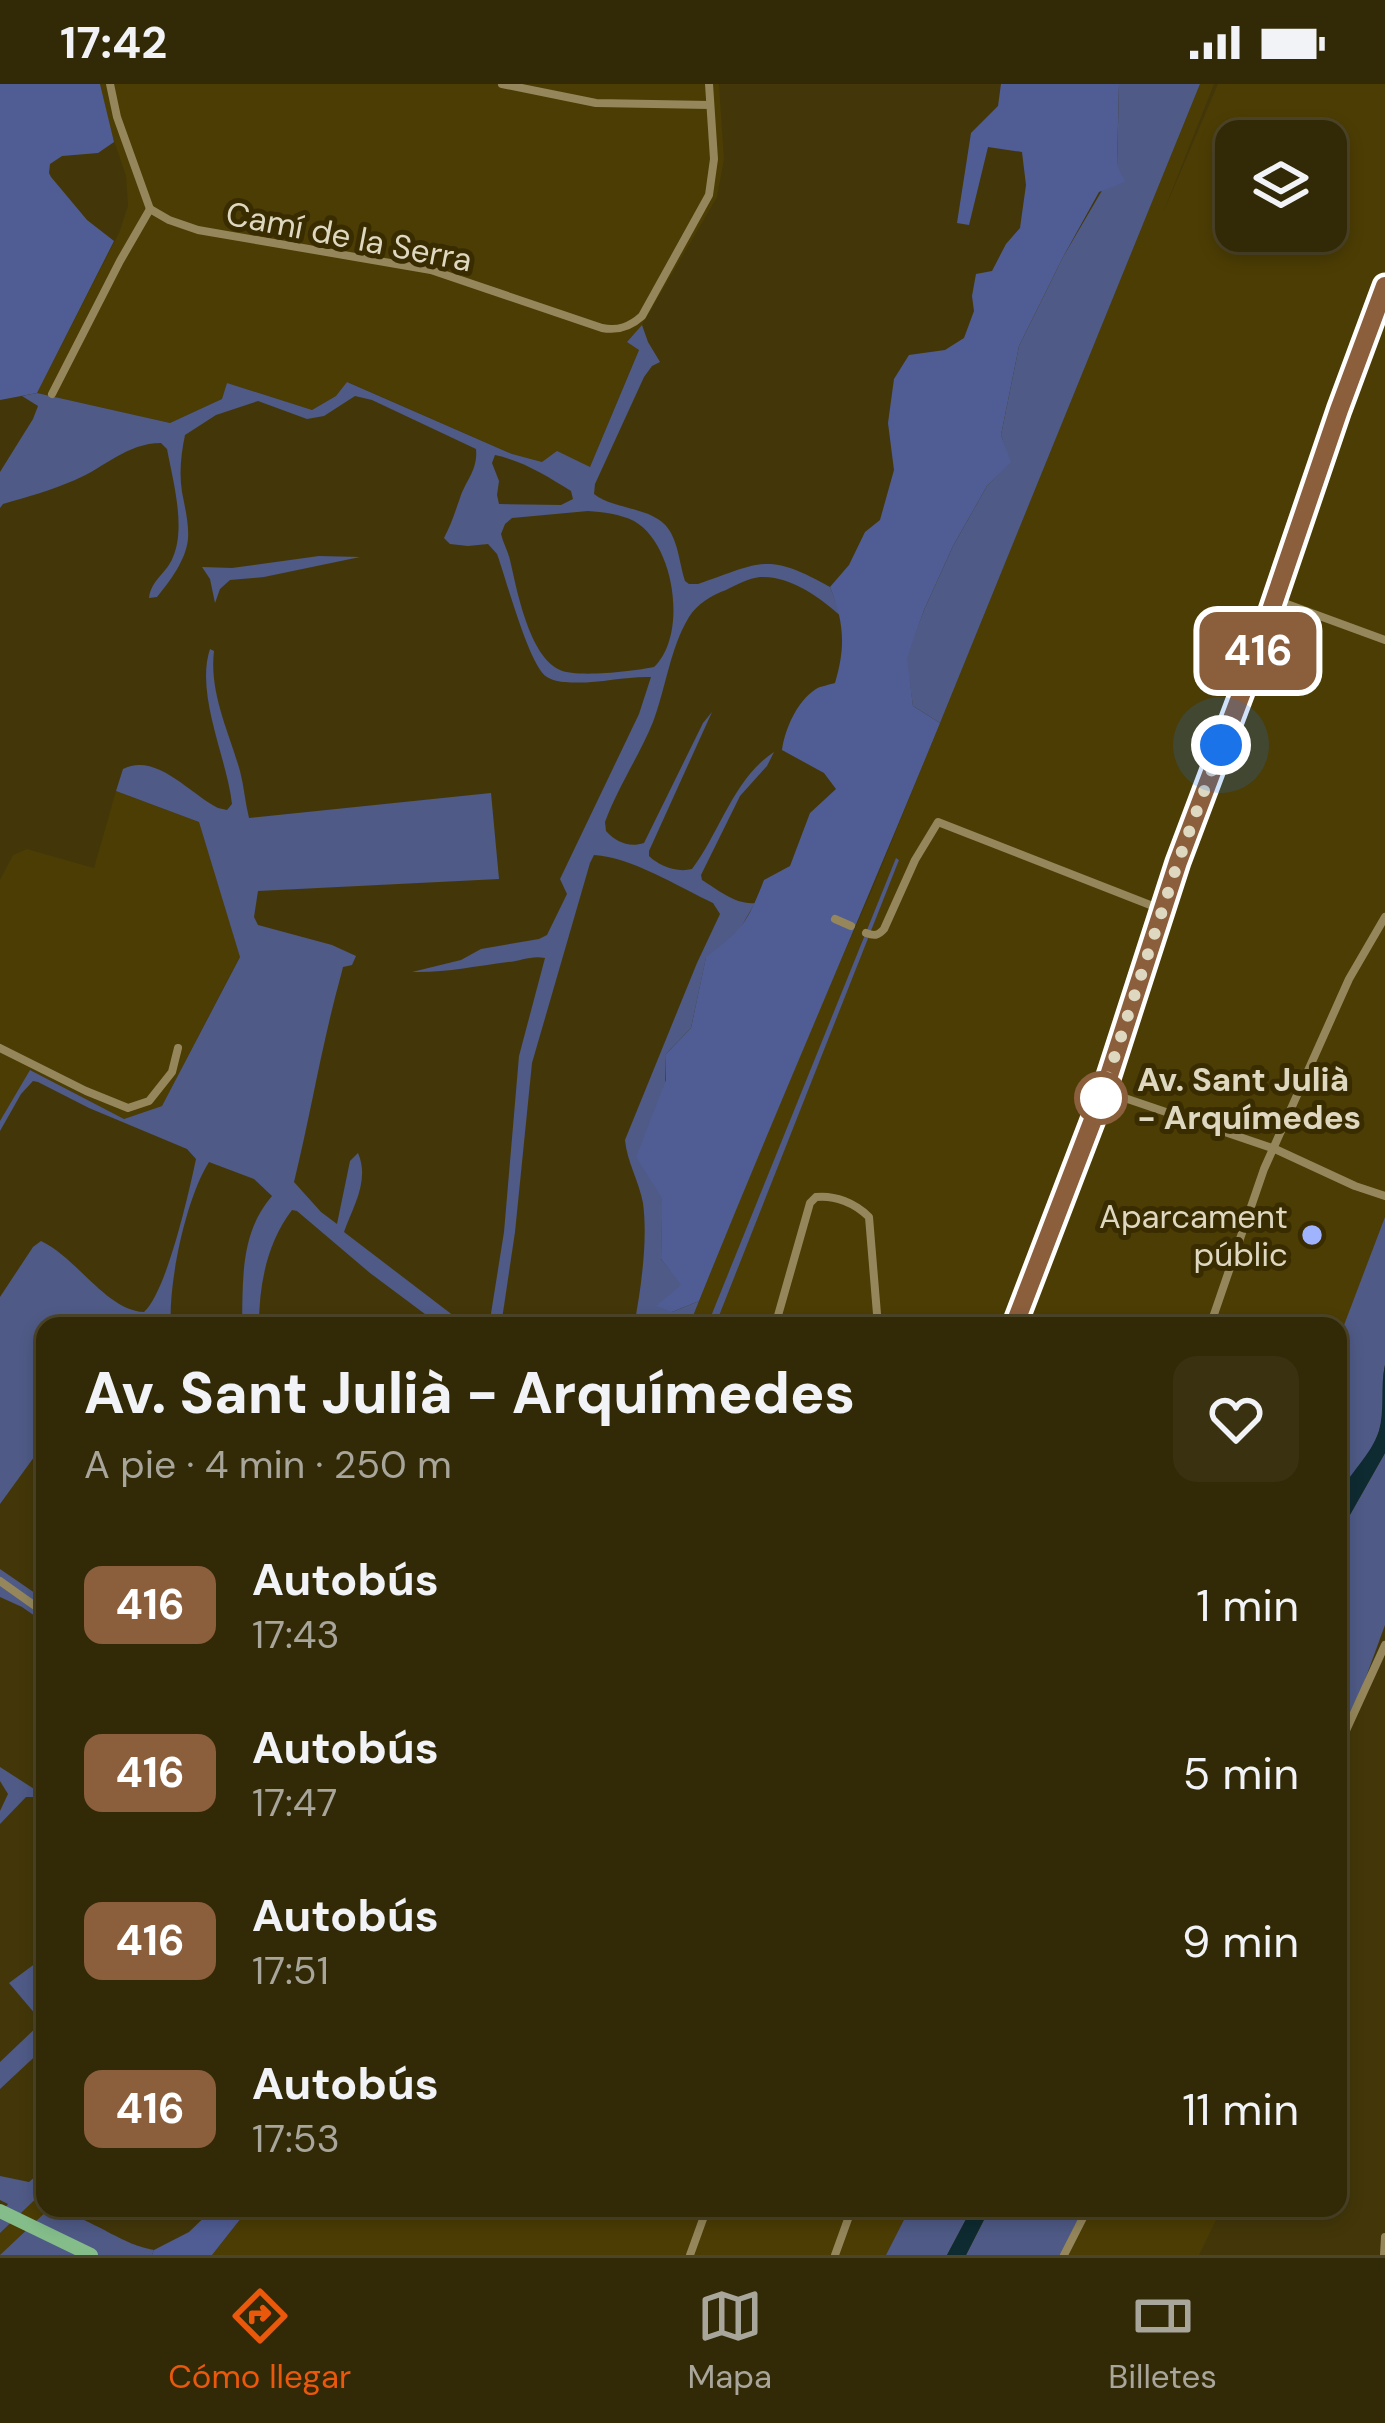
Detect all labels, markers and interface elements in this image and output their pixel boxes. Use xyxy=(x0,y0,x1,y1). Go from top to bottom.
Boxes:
text: 17:42 xyxy=(60,13,167,72)
map controls xyxy=(1215,120,1347,252)
button: layers xyxy=(1215,120,1347,252)
street label: Camí de la Serra xyxy=(222,192,476,281)
line badge: 416 xyxy=(1189,612,1327,690)
text: 416 xyxy=(1223,623,1293,678)
your location xyxy=(1191,715,1251,775)
place label: Av. Sant Julià - Arquímedes xyxy=(1137,1058,1361,1139)
marker: Av. Sant Julià - Arquímedes xyxy=(1076,1073,1126,1123)
place label: Aparcament públic xyxy=(1099,1195,1288,1276)
marker: Aparcament públic xyxy=(1299,1222,1325,1248)
text: Av. Sant Julià - Arquímedes xyxy=(84,1356,855,1431)
button: heart xyxy=(1173,1356,1299,1482)
text: A pie · 4 min · 250 m xyxy=(84,1439,452,1490)
text: Autobús xyxy=(252,1550,439,1609)
text: 1 min xyxy=(1196,1576,1299,1635)
text: 416 xyxy=(115,1577,185,1632)
text: 17:43 xyxy=(252,1609,340,1660)
text: Autobús xyxy=(252,1718,439,1777)
text: 5 min xyxy=(1183,1744,1299,1803)
text: 416 xyxy=(115,1745,185,1800)
text: 17:47 xyxy=(252,1777,337,1828)
text: Autobús xyxy=(252,1886,439,1945)
text: 9 min xyxy=(1182,1912,1299,1971)
text: 416 xyxy=(115,1913,185,1968)
text: 17:51 xyxy=(252,1945,329,1996)
text: Autobús xyxy=(252,2054,439,2113)
text: 11 min xyxy=(1182,2080,1299,2139)
text: 416 xyxy=(115,2081,185,2136)
text: 17:53 xyxy=(252,2113,340,2164)
tab: Cómo llegar xyxy=(168,2283,351,2398)
tab: Mapa xyxy=(688,2283,772,2398)
tab: Billetes xyxy=(1108,2283,1217,2398)

